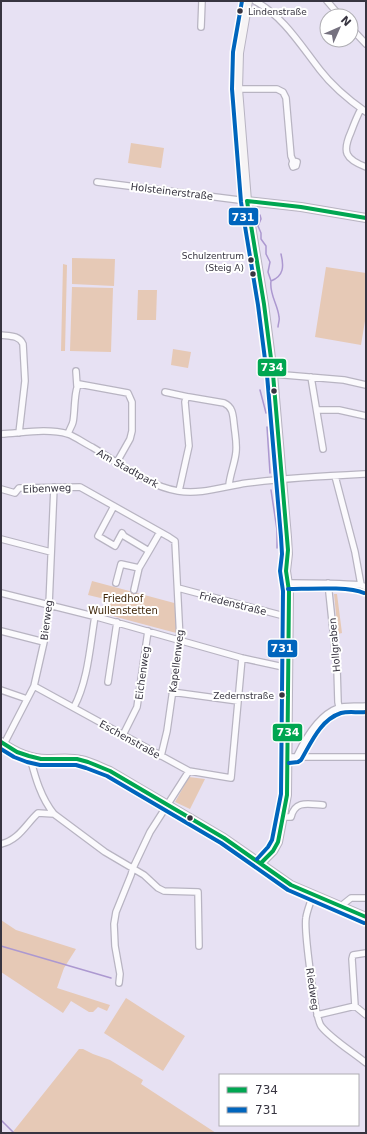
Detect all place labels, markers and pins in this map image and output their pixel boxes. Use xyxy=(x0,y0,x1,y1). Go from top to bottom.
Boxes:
marker: Lindenstraße xyxy=(235,6,245,16)
place label: Lindenstraße xyxy=(248,7,307,17)
place label: Schulzentrum (Steig A) xyxy=(182,251,244,273)
marker: Schulzentrum (Steig A) xyxy=(246,255,256,265)
unlabelled marker xyxy=(248,269,258,279)
unlabelled marker xyxy=(269,386,279,396)
marker: Zedernstraße xyxy=(277,690,287,700)
place label: Zedernstraße xyxy=(213,691,274,701)
unlabelled marker xyxy=(185,813,195,823)

